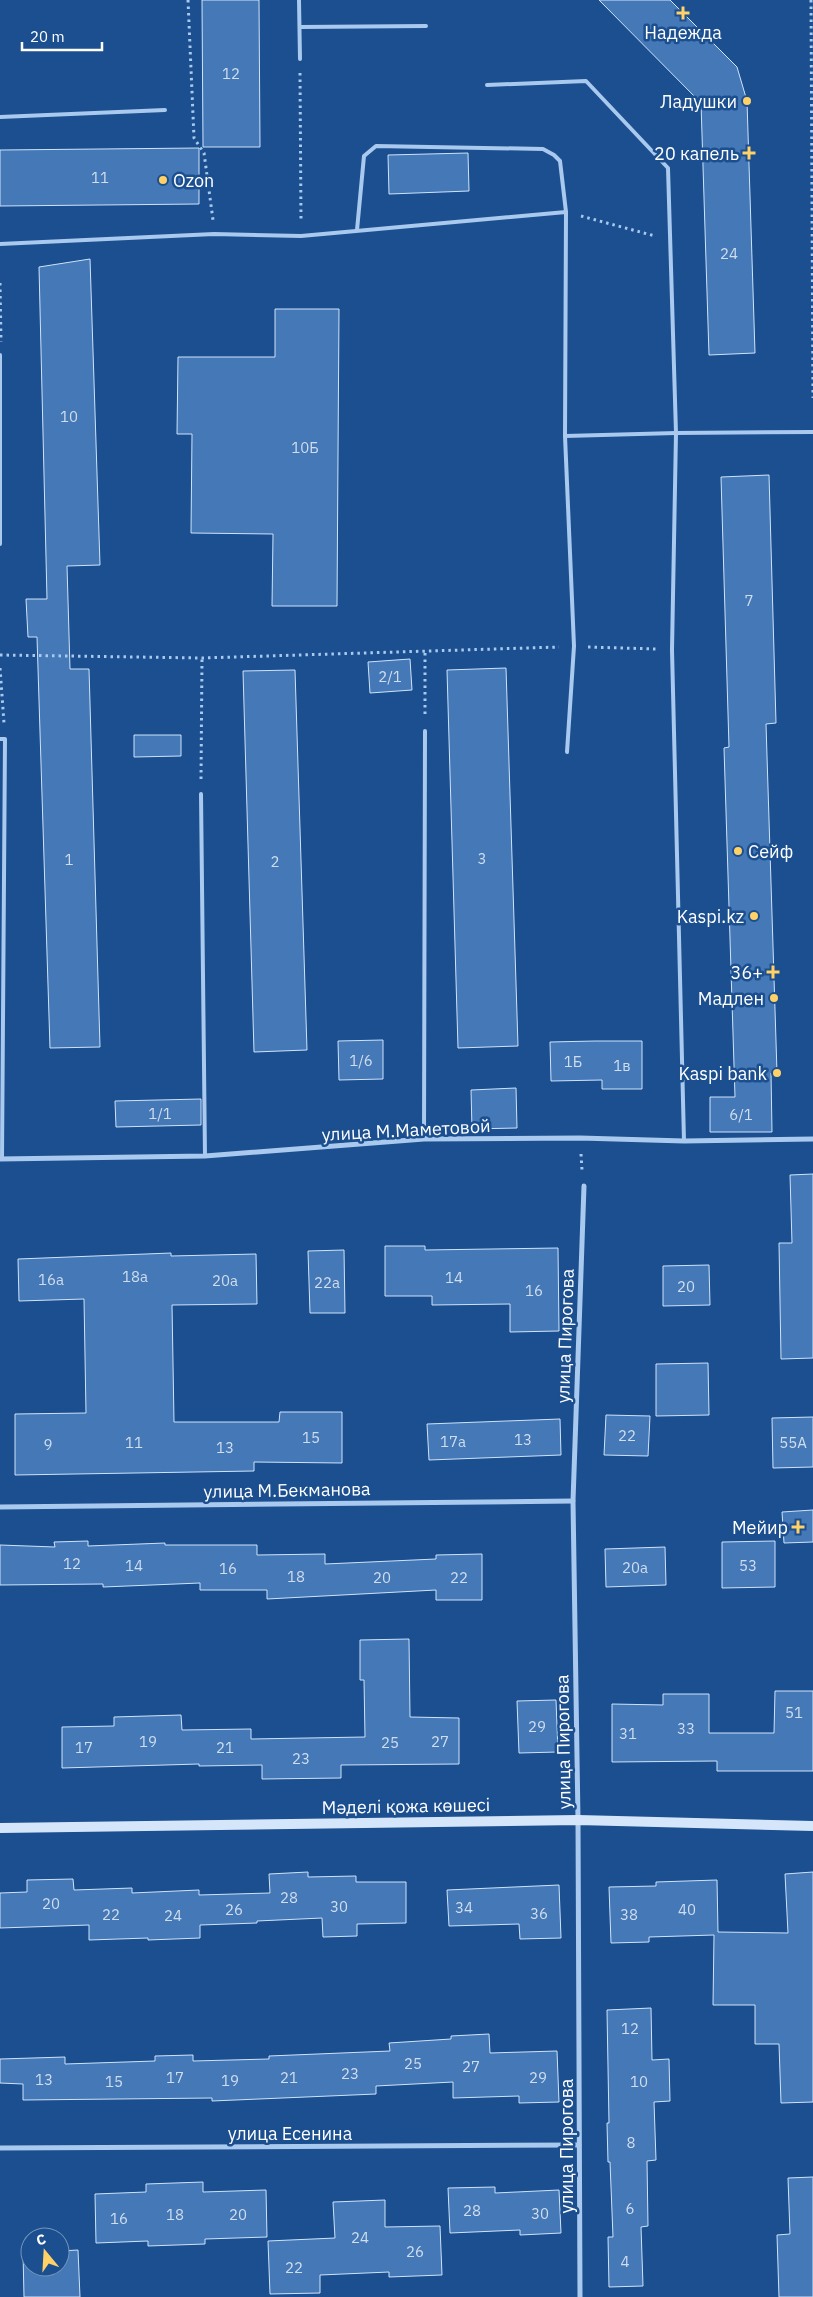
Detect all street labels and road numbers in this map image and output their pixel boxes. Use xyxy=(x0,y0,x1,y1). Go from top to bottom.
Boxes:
street label: улица М.Маметовой xyxy=(321,1114,491,1146)
street label: улица Пирогова xyxy=(551,1268,579,1404)
street label: улица М.Бекманова xyxy=(203,1477,371,1503)
street label: улица Пирогова xyxy=(550,1674,576,1810)
street label: Мәделі қожа көшесі xyxy=(322,1793,490,1819)
street label: улица Пирогова xyxy=(555,2078,578,2213)
street label: улица Есенина xyxy=(228,2122,353,2145)

